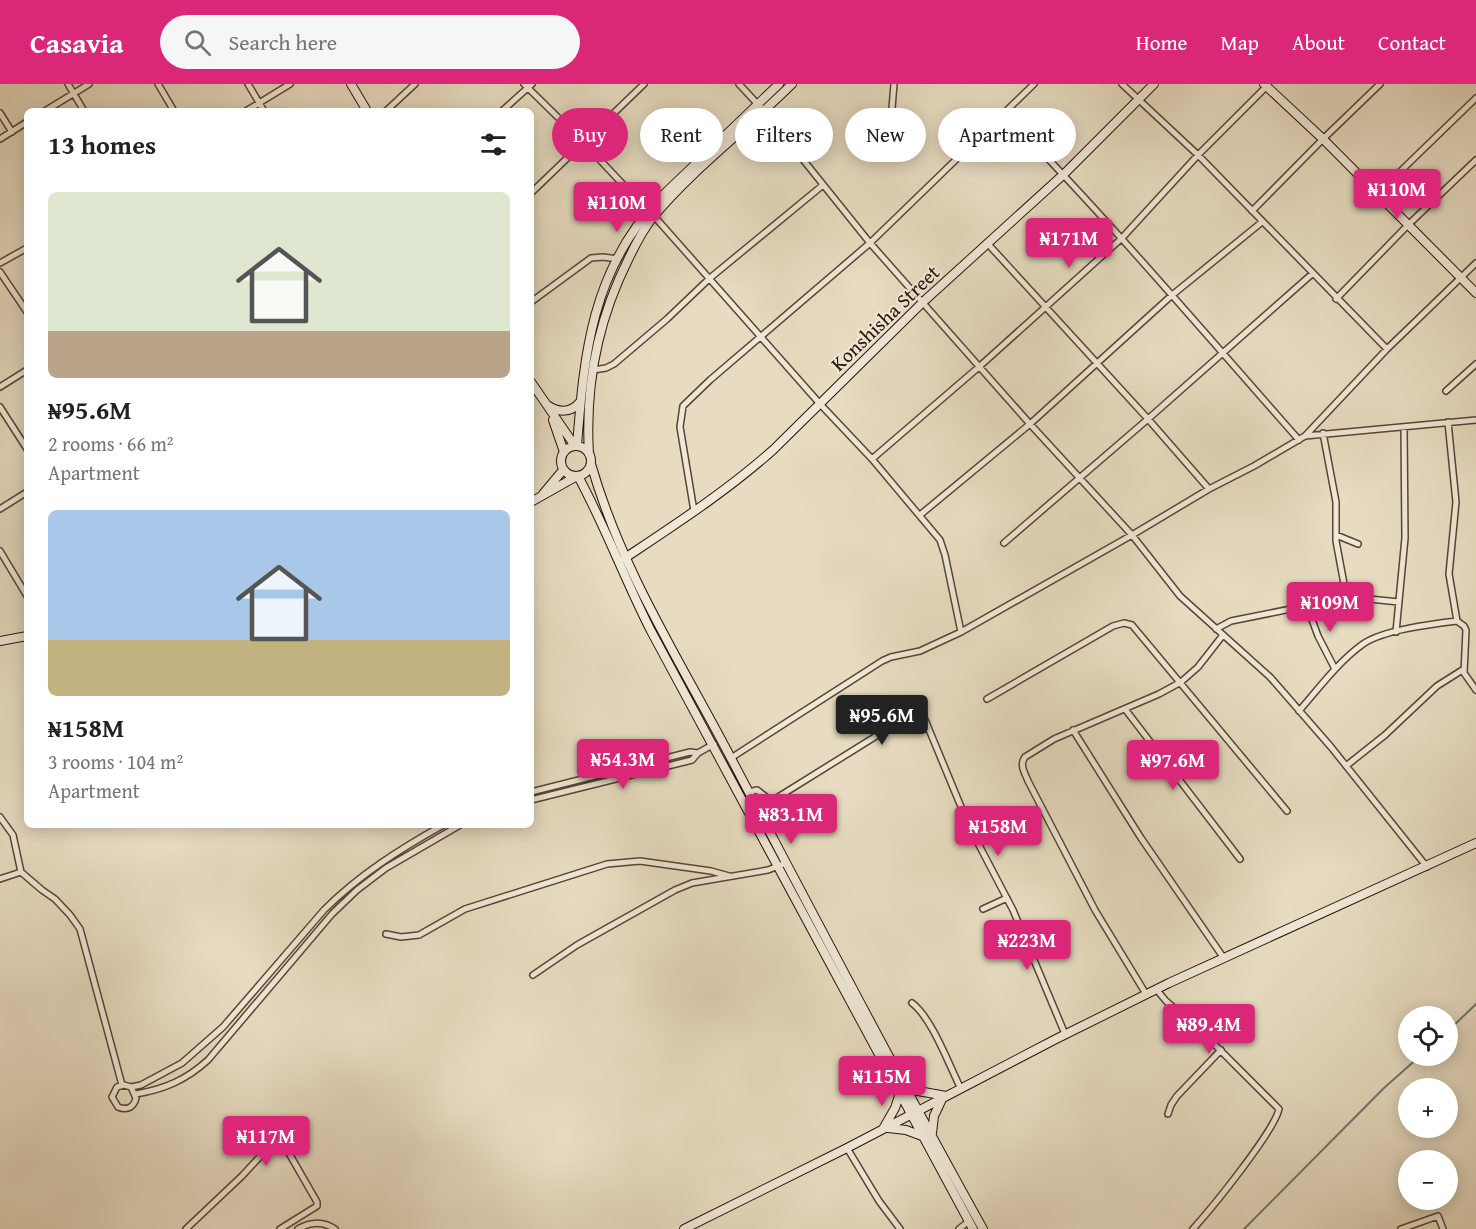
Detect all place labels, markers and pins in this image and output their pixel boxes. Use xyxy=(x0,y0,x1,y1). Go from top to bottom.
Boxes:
pin: ₦110M xyxy=(1355,169,1439,220)
pin: ₦110M xyxy=(575,182,659,233)
pin: ₦171M xyxy=(1027,218,1111,269)
pin: ₦109M xyxy=(1288,582,1372,633)
pin: ₦95.6M xyxy=(833,695,931,746)
pin: ₦54.3M xyxy=(574,739,672,790)
pin: ₦97.6M xyxy=(1124,740,1222,791)
pin: ₦83.1M xyxy=(742,794,840,845)
pin: ₦158M xyxy=(956,806,1040,857)
pin: ₦223M xyxy=(985,920,1069,971)
pin: ₦89.4M xyxy=(1160,1004,1258,1055)
pin: ₦115M xyxy=(840,1056,924,1107)
pin: ₦117M xyxy=(224,1116,308,1167)

